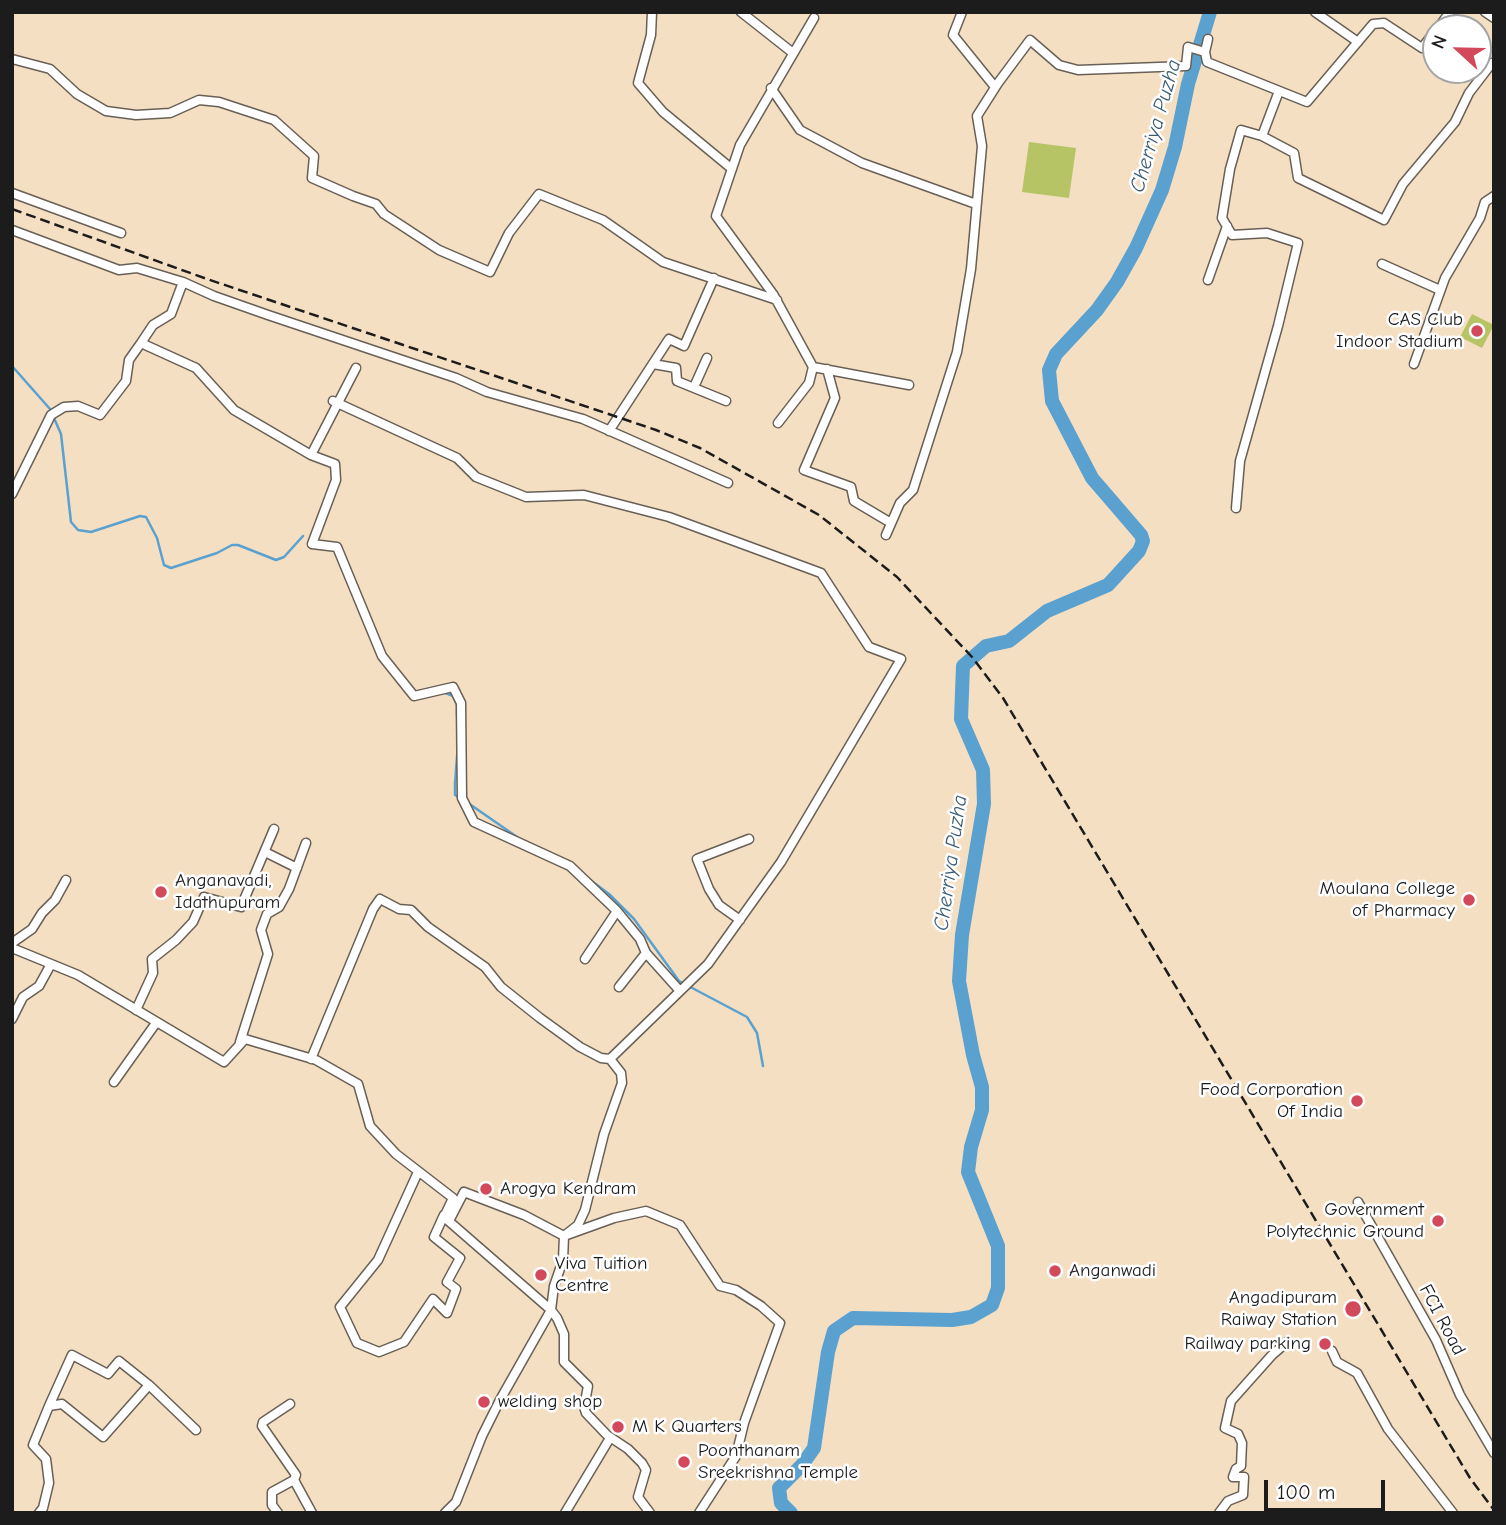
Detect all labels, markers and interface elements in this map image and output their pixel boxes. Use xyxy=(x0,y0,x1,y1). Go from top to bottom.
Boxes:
north arrow xyxy=(1422,14,1492,84)
text: N xyxy=(1427,32,1452,52)
water label: Cherriya Puzha xyxy=(1125,57,1187,195)
place label: CAS Club Indoor Stadium xyxy=(1336,309,1463,353)
marker: CAS Club Indoor Stadium xyxy=(1469,323,1485,339)
water label: Cherriya Puzha xyxy=(929,793,973,933)
place label: Anganavadi, Idathupuram xyxy=(175,870,280,914)
place label: Moulana College of Pharmacy xyxy=(1320,878,1455,922)
marker: Anganavadi, Idathupuram xyxy=(153,884,169,900)
marker: Moulana College of Pharmacy xyxy=(1461,892,1477,908)
place label: Food Corporation Of India xyxy=(1200,1079,1343,1123)
marker: Food Corporation Of India xyxy=(1349,1093,1365,1109)
place label: Arogya Kendram xyxy=(500,1178,636,1200)
marker: Arogya Kendram xyxy=(478,1181,494,1197)
place label: Government Polytechnic Ground xyxy=(1266,1199,1424,1243)
marker: Government Polytechnic Ground xyxy=(1430,1213,1446,1229)
place label: Viva Tuition Centre xyxy=(555,1253,647,1297)
place label: Anganwadi xyxy=(1069,1260,1156,1282)
marker: Anganwadi xyxy=(1047,1263,1063,1279)
marker: Viva Tuition Centre xyxy=(533,1267,549,1283)
street label: FCI Road xyxy=(1414,1281,1470,1359)
place label: Angadipuram Raiway Station xyxy=(1221,1287,1337,1331)
marker: Angadipuram Raiway Station xyxy=(1343,1299,1363,1319)
place label: Railway parking xyxy=(1184,1333,1311,1355)
marker: Railway parking xyxy=(1317,1336,1333,1352)
place label: welding shop xyxy=(498,1391,602,1413)
marker: welding shop xyxy=(476,1394,492,1410)
place label: M K Quarters xyxy=(632,1416,742,1438)
marker: M K Quarters xyxy=(610,1419,626,1435)
place label: Poonthanam Sreekrishna Temple xyxy=(698,1440,858,1484)
marker: Poonthanam Sreekrishna Temple xyxy=(676,1454,692,1470)
scale bar xyxy=(1268,1466,1389,1510)
text: 100 m xyxy=(1277,1480,1335,1504)

